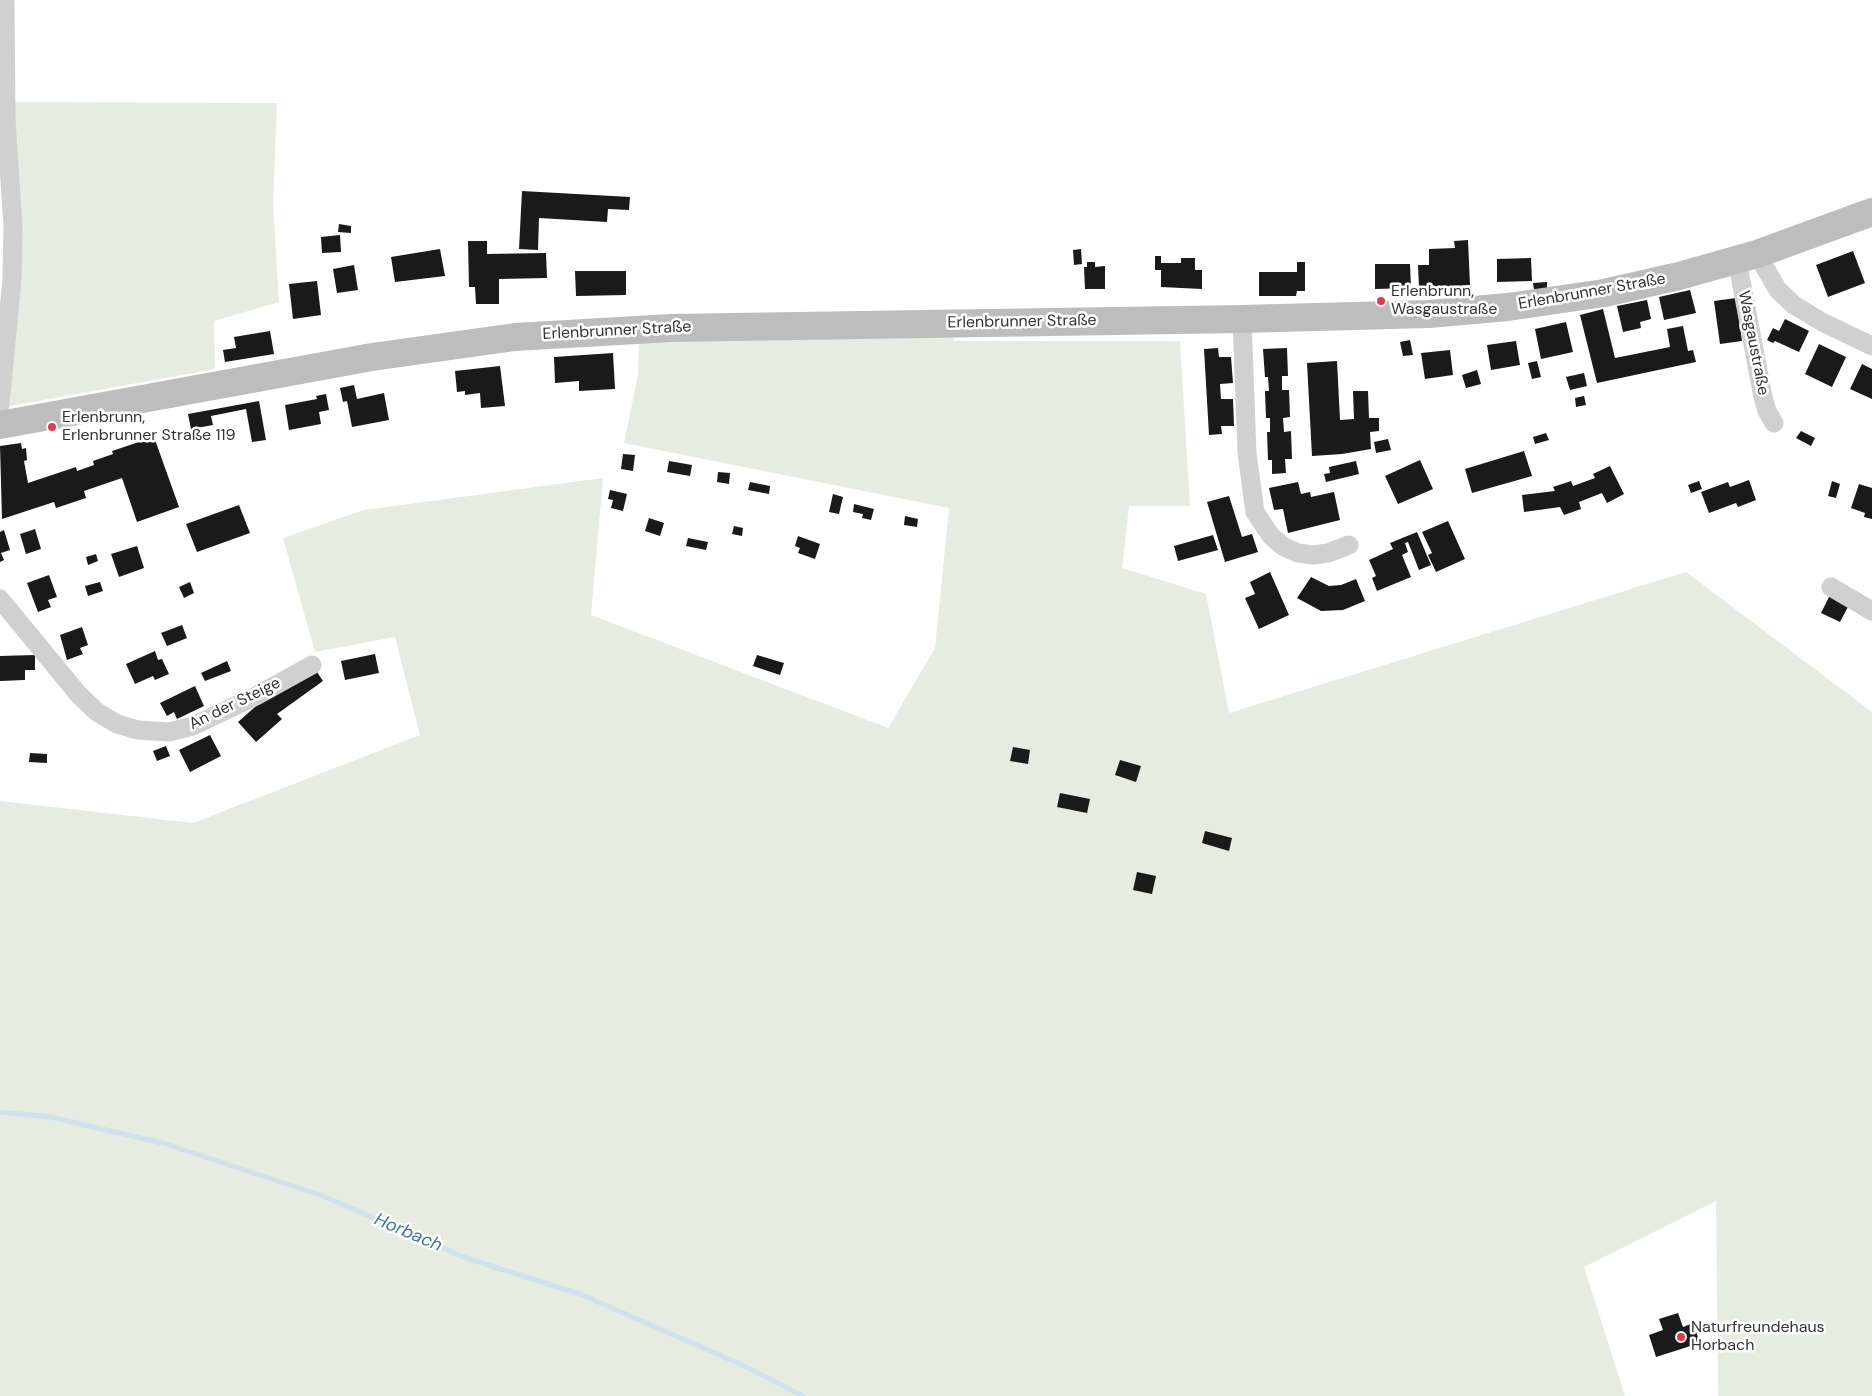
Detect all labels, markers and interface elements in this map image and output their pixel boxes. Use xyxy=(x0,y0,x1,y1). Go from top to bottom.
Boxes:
street label: Erlenbrunner Straße xyxy=(1517,270,1667,314)
place label: Erlenbrunn, Wasgaustraße xyxy=(1391,282,1497,320)
street label: Wasgaustraße xyxy=(1733,289,1773,397)
marker: Erlenbrunn, Wasgaustraße xyxy=(1375,295,1387,307)
street label: Erlenbrunner Straße xyxy=(947,311,1097,333)
street label: Erlenbrunner Straße xyxy=(542,318,692,344)
place label: Erlenbrunn, Erlenbrunner Straße 119 xyxy=(62,408,235,446)
marker: Erlenbrunn, Erlenbrunner Straße 119 xyxy=(46,421,58,433)
street label: An der Steige xyxy=(186,674,284,734)
water label: Horbach xyxy=(371,1209,445,1257)
place label: Naturfreundehaus Horbach xyxy=(1691,1318,1825,1356)
marker: Naturfreundehaus Horbach xyxy=(1675,1331,1687,1343)

